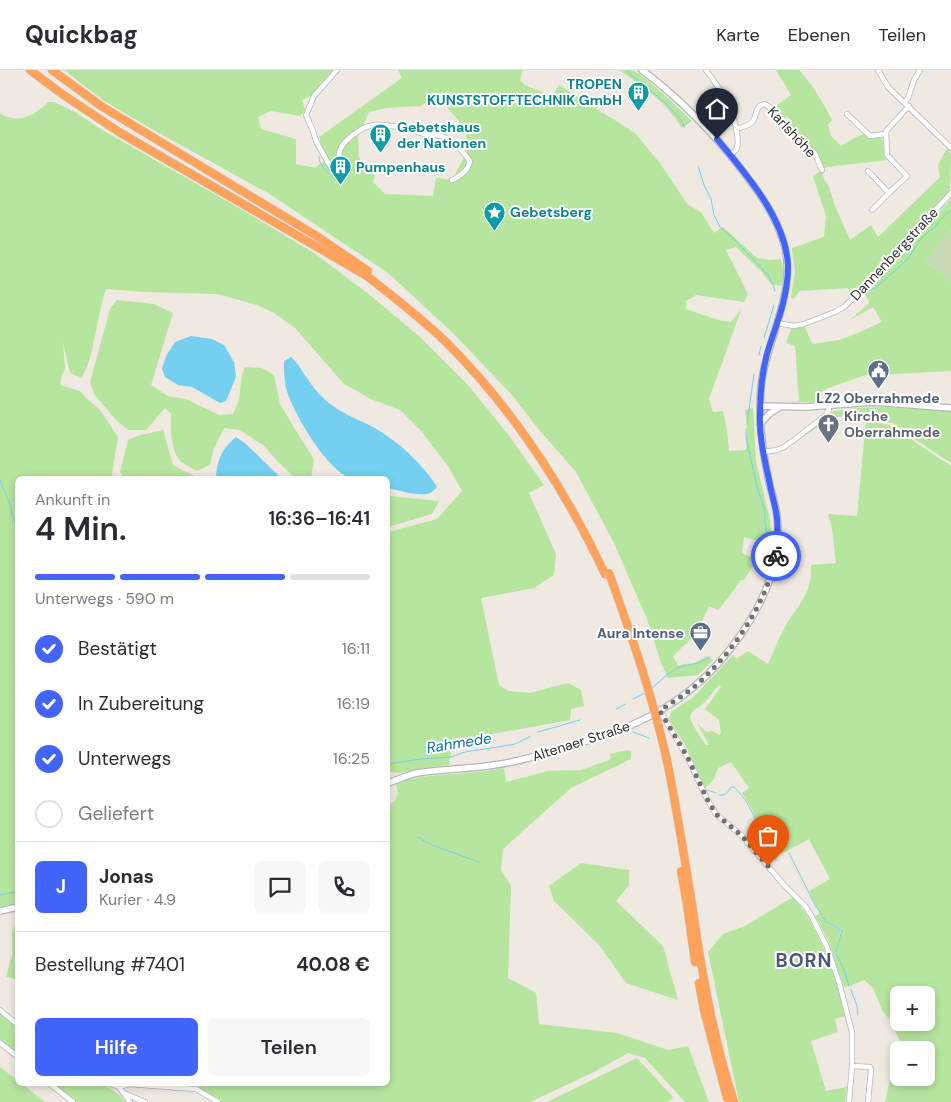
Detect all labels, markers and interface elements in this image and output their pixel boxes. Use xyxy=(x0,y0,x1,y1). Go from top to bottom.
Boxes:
text: Quickbag xyxy=(25,19,138,50)
text: Karte xyxy=(716,23,760,47)
text: Ebenen xyxy=(788,23,850,47)
text: Teilen xyxy=(878,23,926,47)
place label: TROPEN KUNSTSTOFFTECHNIK GmbH xyxy=(427,75,622,109)
building icon: TROPEN KUNSTSTOFFTECHNIK GmbH xyxy=(626,80,650,111)
pin xyxy=(696,88,738,139)
icon: home xyxy=(703,95,731,123)
street label: Karlshöhe xyxy=(764,103,820,161)
place label: Gebetshaus der Nationen xyxy=(397,118,486,152)
building icon: Gebetshaus der Nationen xyxy=(369,123,393,154)
building icon: Pumpenhaus xyxy=(328,155,352,186)
place label: Pumpenhaus xyxy=(356,158,446,176)
place icon: Gebetsberg xyxy=(482,200,506,231)
place label: Gebetsberg xyxy=(510,203,592,221)
street label: Dannenbergstraße xyxy=(846,204,942,304)
public building icon: LZ2 Oberrahmede xyxy=(866,358,890,389)
place label: LZ2 Oberrahmede xyxy=(816,389,940,407)
place label: Kirche Oberrahmede xyxy=(844,407,940,441)
church icon: Kirche Oberrahmede xyxy=(816,412,840,443)
text: Ankunft in xyxy=(35,489,110,510)
text: 16:36–16:41 xyxy=(268,506,370,531)
text: 4 Min. xyxy=(35,508,127,550)
courier xyxy=(751,531,801,581)
icon: bike xyxy=(762,542,790,570)
text: Unterwegs · 590 m xyxy=(35,588,174,609)
office icon: Aura Intense xyxy=(688,621,712,652)
place label: Aura Intense xyxy=(597,624,684,642)
icon: check xyxy=(35,635,63,663)
text: Bestätigt xyxy=(78,636,157,661)
text: 16:11 xyxy=(342,638,370,659)
icon: check xyxy=(35,690,63,718)
text: In Zubereitung xyxy=(78,691,204,716)
text: 16:19 xyxy=(337,693,370,714)
street label: Altenaer Straße xyxy=(530,717,632,765)
water label: Rahmede xyxy=(425,728,493,758)
icon: check xyxy=(35,745,63,773)
text: Unterwegs xyxy=(78,746,171,771)
text: 16:25 xyxy=(333,748,370,769)
text: Geliefert xyxy=(78,801,154,826)
pin xyxy=(747,815,789,866)
icon: bag xyxy=(754,822,782,850)
button: chat xyxy=(254,861,306,913)
button: phone xyxy=(318,861,370,913)
text: Jonas xyxy=(99,864,154,889)
text: J xyxy=(56,874,66,899)
text: Kurier · 4.9 xyxy=(99,889,176,910)
district label: BORN xyxy=(776,948,832,973)
text: Bestellung #7401 xyxy=(35,952,185,977)
text: 40.08 € xyxy=(296,952,370,977)
map controls xyxy=(890,986,935,1086)
button: + xyxy=(890,986,935,1031)
button: Hilfe xyxy=(35,1018,198,1076)
button: Teilen xyxy=(208,1018,370,1076)
button: − xyxy=(890,1041,935,1086)

